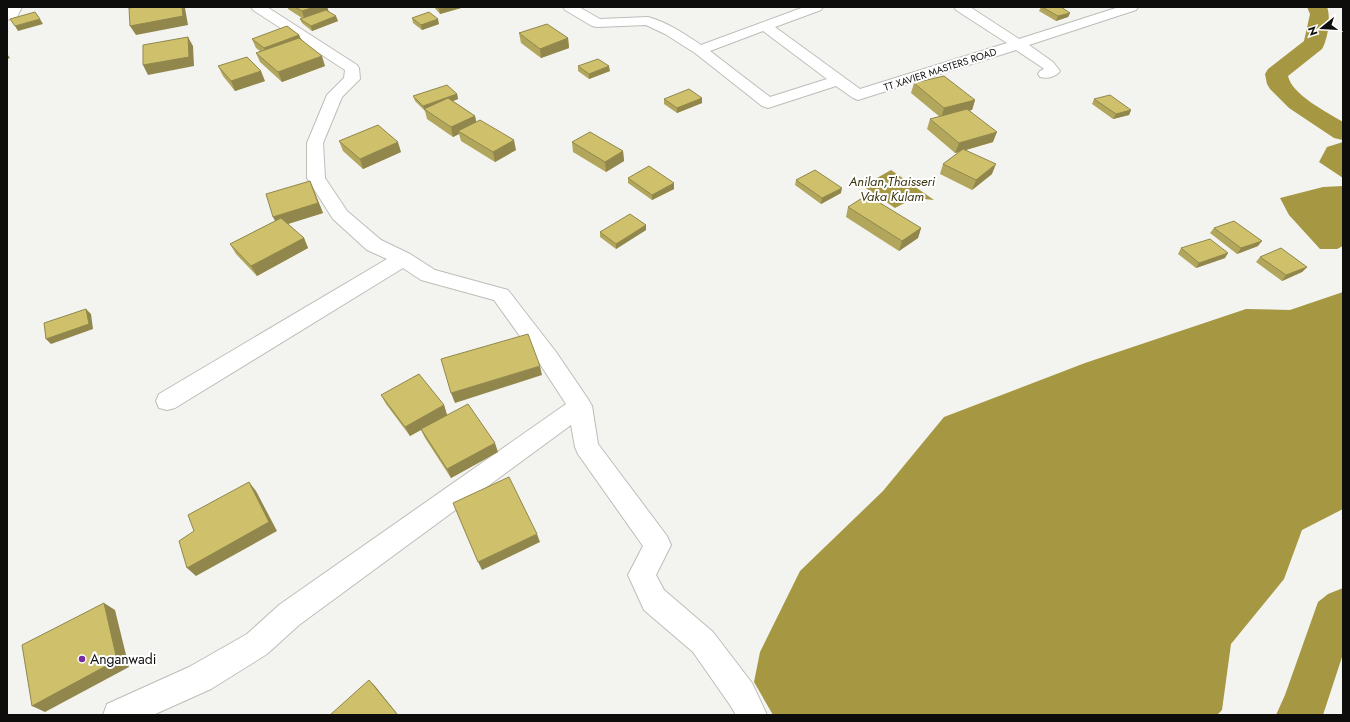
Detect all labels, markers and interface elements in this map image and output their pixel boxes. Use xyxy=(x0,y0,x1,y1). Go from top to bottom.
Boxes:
north arrow xyxy=(1302,8,1342,48)
text: N xyxy=(1304,24,1321,38)
street label: TT XAVIER MASTERS ROAD xyxy=(882,44,999,95)
water label: Anilan,Thaisseri Vaka Kulam xyxy=(848,172,936,206)
place label: Anganwadi xyxy=(90,649,156,669)
marker: Anganwadi xyxy=(77,654,87,664)

